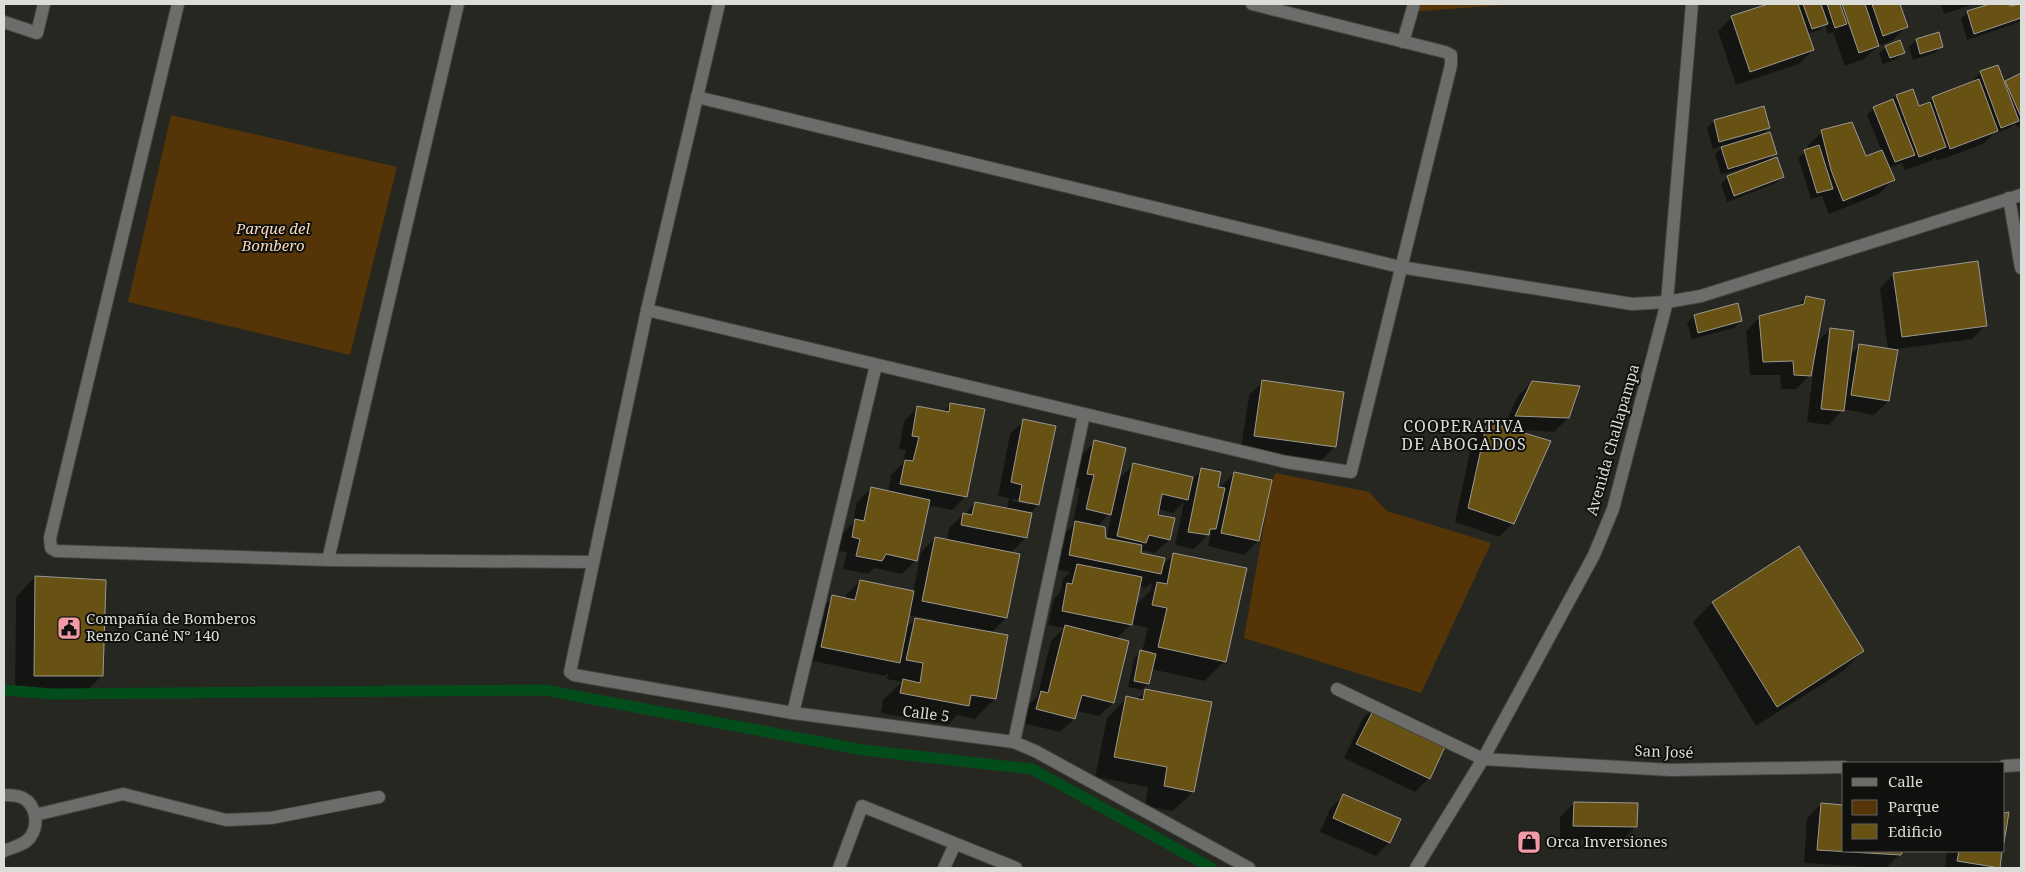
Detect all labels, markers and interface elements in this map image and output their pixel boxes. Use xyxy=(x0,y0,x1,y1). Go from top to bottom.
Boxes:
park label: Parque del Bombero xyxy=(235,218,310,255)
street label: Avenida Challapampa xyxy=(1581,362,1643,518)
district label: COOPERATIVA DE ABOGADOS xyxy=(1401,415,1527,455)
place label: Compañía de Bomberos Renzo Cané Nº 140 xyxy=(86,608,256,645)
public building icon: Compañía de Bomberos Renzo Cané Nº 140 xyxy=(56,615,82,641)
street label: Calle 5 xyxy=(901,700,951,726)
street label: San José xyxy=(1634,740,1694,762)
legend xyxy=(1842,762,2005,852)
text: Calle xyxy=(1888,771,1923,791)
text: Parque xyxy=(1888,796,1939,816)
text: Edificio xyxy=(1888,821,1942,841)
shop icon: Orca Inversiones xyxy=(1516,829,1542,855)
place label: Orca Inversiones xyxy=(1546,831,1668,851)

